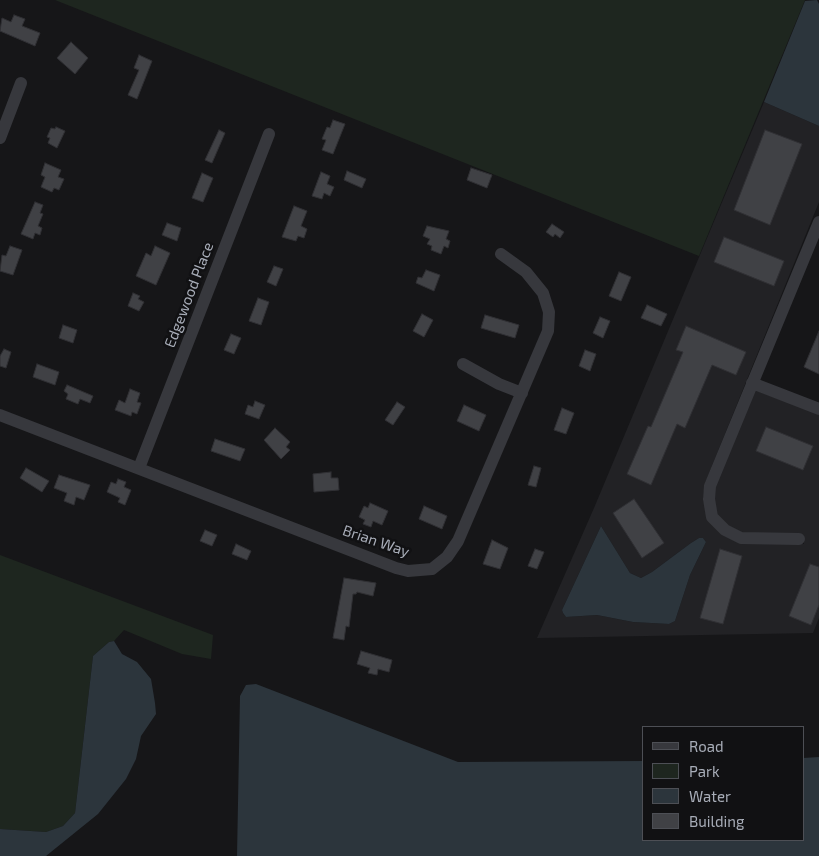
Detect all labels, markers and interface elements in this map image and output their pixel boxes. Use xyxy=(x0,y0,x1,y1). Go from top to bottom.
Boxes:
street label: Edgewood Place xyxy=(161,240,217,350)
street label: Brian Way xyxy=(340,521,412,561)
legend xyxy=(642,726,804,841)
text: Road xyxy=(689,737,724,755)
text: Park xyxy=(689,762,720,780)
text: Water xyxy=(689,787,731,805)
text: Building xyxy=(689,812,744,830)

